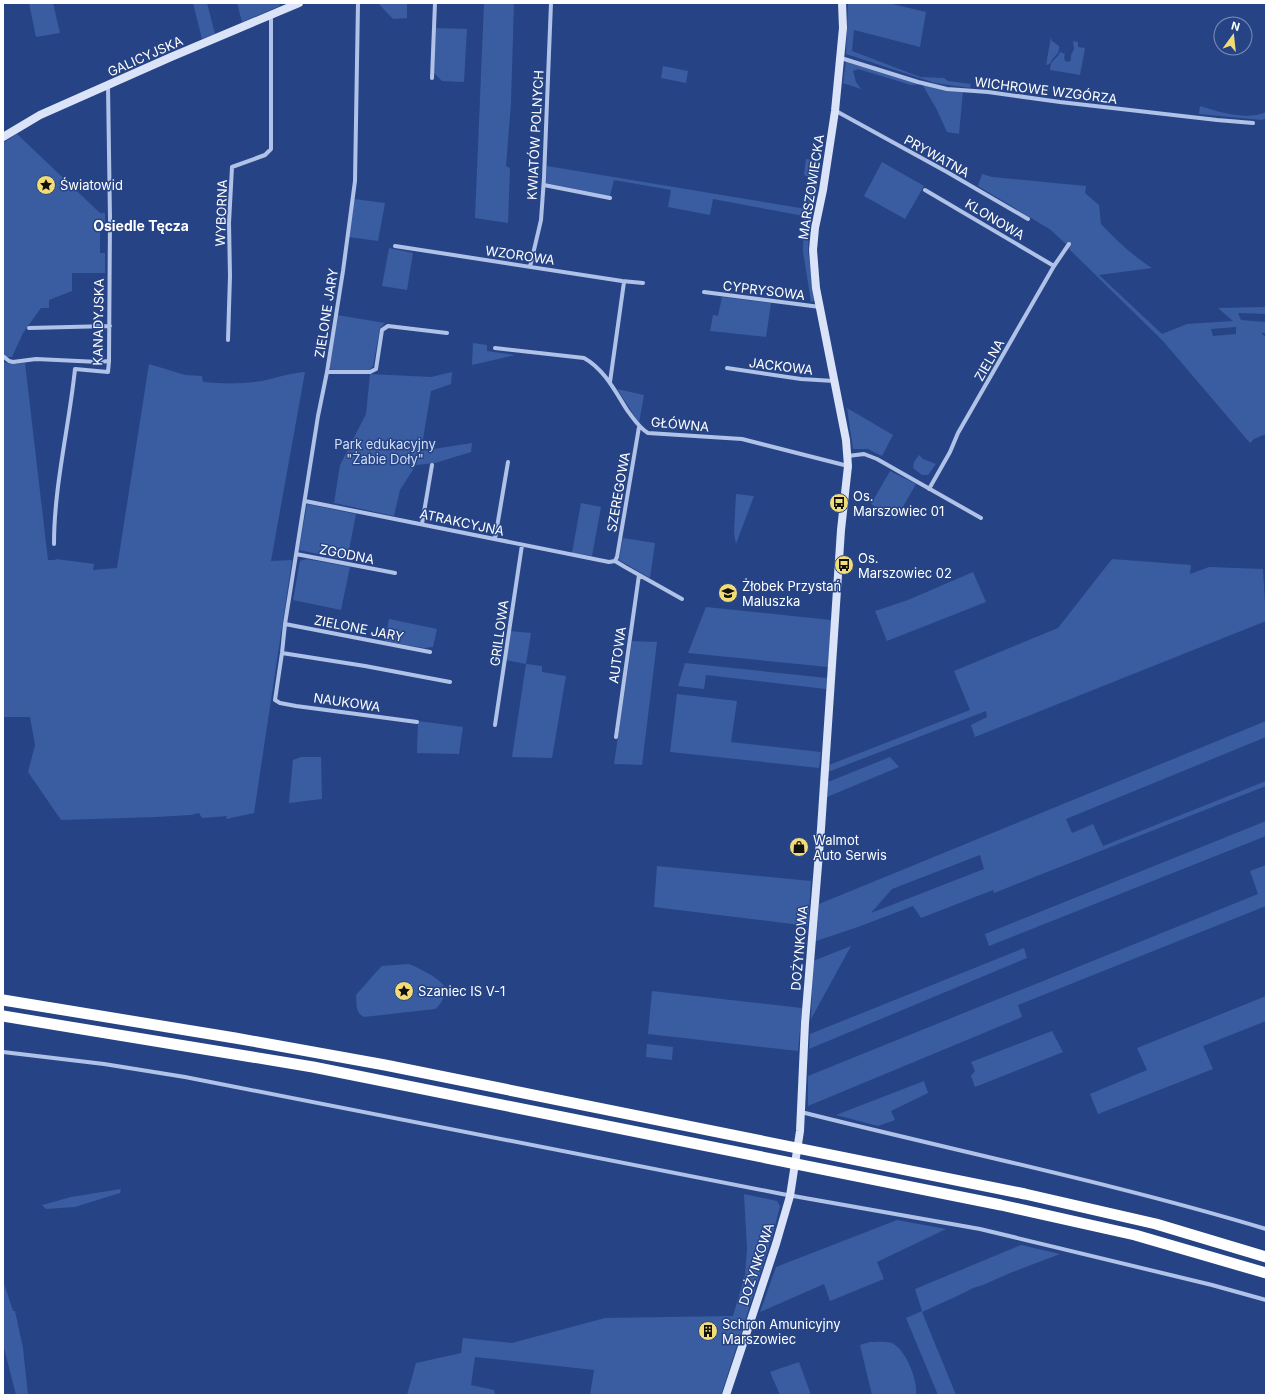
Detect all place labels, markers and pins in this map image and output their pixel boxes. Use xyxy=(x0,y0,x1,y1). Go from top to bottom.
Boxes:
place icon: Światowid xyxy=(35,174,57,196)
place label: Światowid xyxy=(60,177,123,193)
place label: Os. Marszowiec 01 xyxy=(853,488,944,519)
bus stop icon: Os. Marszowiec 01 xyxy=(828,492,850,514)
place label: Os. Marszowiec 02 xyxy=(858,550,952,581)
bus stop icon: Os. Marszowiec 02 xyxy=(833,554,855,576)
place label: Żłobek Przystań Maluszka xyxy=(742,578,841,609)
school or university icon: Żłobek Przystań Maluszka xyxy=(717,582,739,604)
place label: Walmot Auto Serwis xyxy=(813,832,887,863)
shop icon: Walmot Auto Serwis xyxy=(788,836,810,858)
place icon: Szaniec IS V-1 xyxy=(393,980,415,1002)
place label: Szaniec IS V-1 xyxy=(418,983,505,999)
place label: Schron Amunicyjny Marszowiec xyxy=(722,1316,841,1347)
building icon: Schron Amunicyjny Marszowiec xyxy=(697,1320,719,1342)

